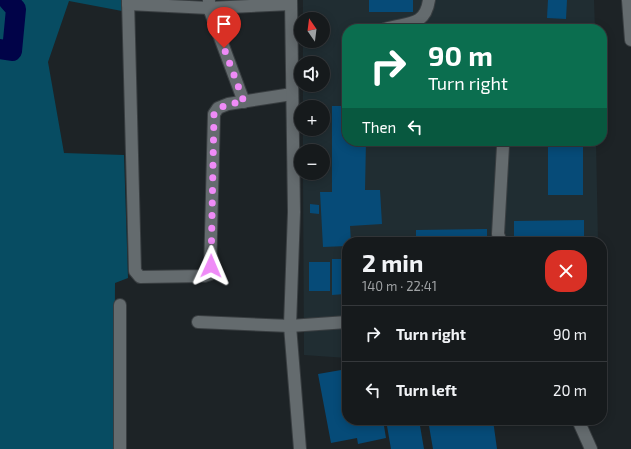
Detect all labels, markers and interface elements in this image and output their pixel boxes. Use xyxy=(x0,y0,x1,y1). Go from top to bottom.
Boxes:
pin xyxy=(207,7.0,241,48)
north arrow xyxy=(294,12,330,48)
map controls xyxy=(294,12,330,180)
icon: arrive xyxy=(213,13,235,35)
text: 90 m xyxy=(428,38,493,72)
icon: right xyxy=(362,40,414,92)
button: sound xyxy=(294,56,330,92)
text: Turn right xyxy=(428,72,508,94)
button: + xyxy=(294,100,330,136)
icon: left xyxy=(404,116,426,138)
text: Then xyxy=(362,118,396,136)
button: − xyxy=(294,144,330,180)
position arrow xyxy=(190,245,232,287)
text: 2 min xyxy=(362,248,423,277)
button: close xyxy=(545,250,587,292)
text: 140 m · 22:41 xyxy=(362,278,437,294)
icon: right xyxy=(362,323,384,345)
text: Turn right xyxy=(396,325,466,343)
text: 90 m xyxy=(553,325,587,343)
icon: left xyxy=(362,379,384,401)
text: Turn left xyxy=(396,381,457,399)
text: 20 m xyxy=(553,381,587,399)

